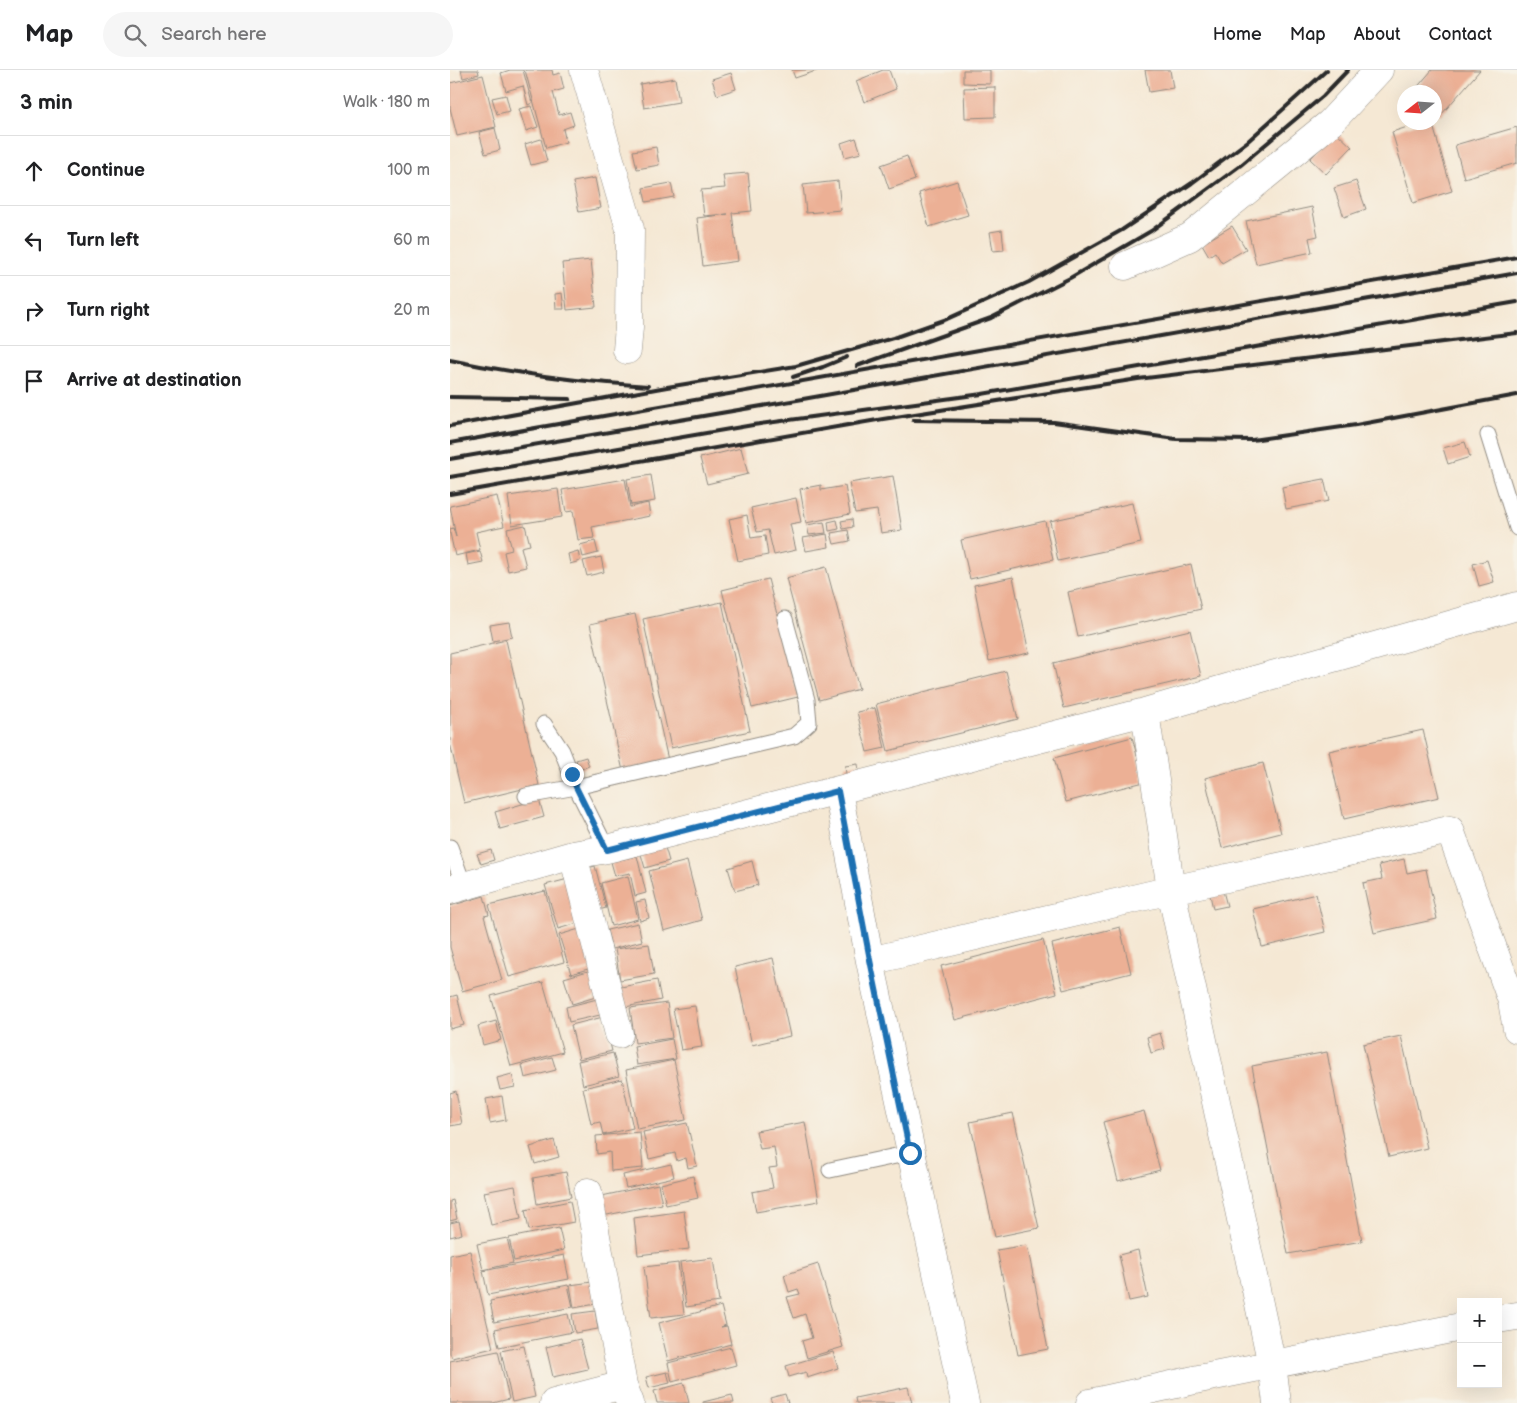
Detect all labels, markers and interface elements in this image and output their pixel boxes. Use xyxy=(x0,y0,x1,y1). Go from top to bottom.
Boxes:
search box xyxy=(103,12,453,57)
text: Map xyxy=(25,20,73,49)
icon: search xyxy=(121,21,149,49)
text: Search here xyxy=(161,23,267,46)
text: Home xyxy=(1213,24,1262,45)
text: Map xyxy=(1290,24,1326,45)
text: About xyxy=(1354,24,1401,45)
text: Contact xyxy=(1429,24,1492,45)
north arrow xyxy=(1397,85,1442,130)
text: 3 min xyxy=(20,90,73,115)
text: Walk · 180 m xyxy=(343,93,430,112)
icon: ahead xyxy=(20,157,48,185)
text: Continue xyxy=(67,159,145,182)
text: 100 m xyxy=(387,161,430,180)
icon: left xyxy=(20,227,48,255)
text: Turn left xyxy=(67,229,139,252)
text: 60 m xyxy=(393,231,430,250)
icon: right xyxy=(20,297,48,325)
text: Turn right xyxy=(67,299,150,322)
text: 20 m xyxy=(394,301,430,320)
icon: arrive xyxy=(20,367,48,395)
text: Arrive at destination xyxy=(67,369,242,392)
route end xyxy=(561,763,584,786)
route start xyxy=(899,1142,922,1165)
map controls xyxy=(1457,1298,1502,1388)
button: + xyxy=(1457,1298,1502,1343)
button: − xyxy=(1457,1343,1502,1388)

